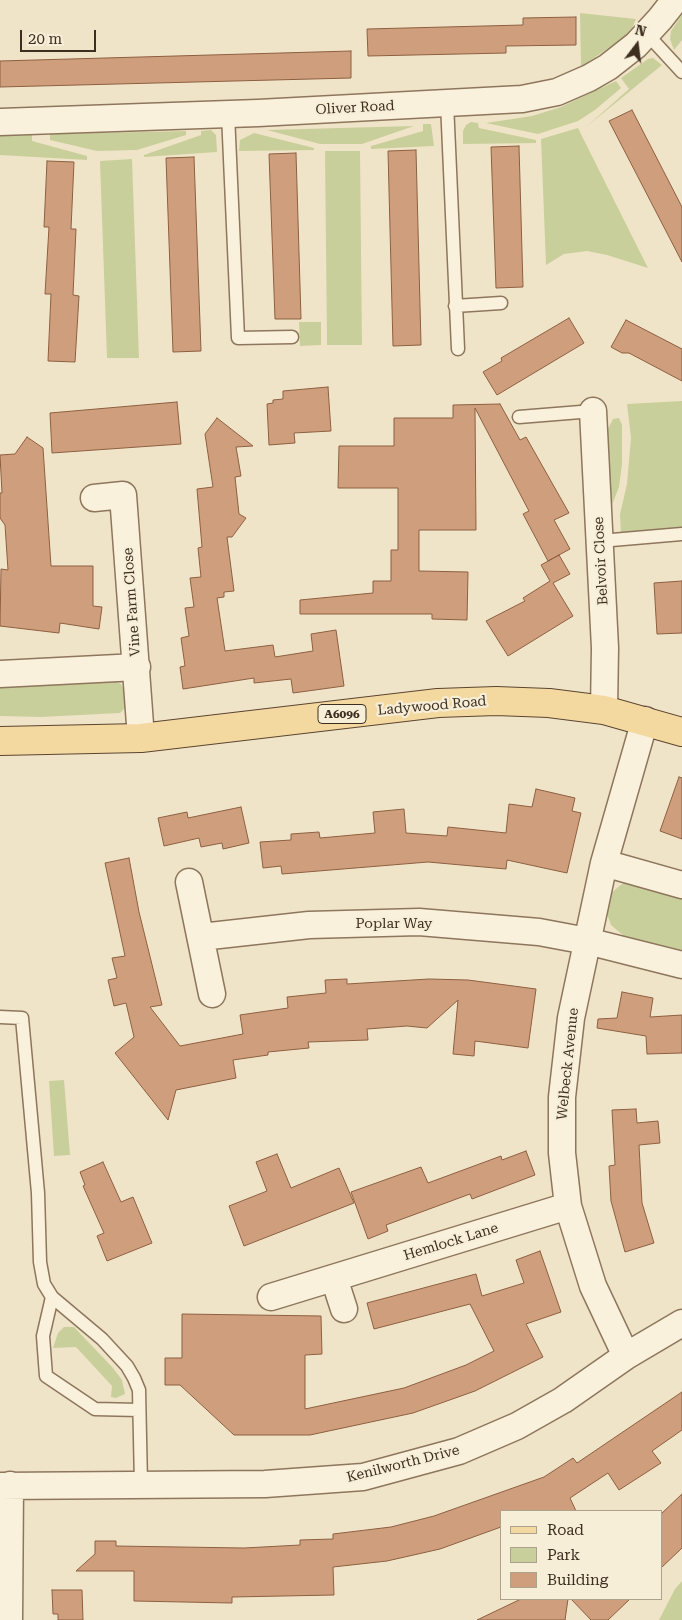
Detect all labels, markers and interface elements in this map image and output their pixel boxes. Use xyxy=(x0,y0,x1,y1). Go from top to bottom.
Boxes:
scale bar xyxy=(22,20,99,52)
north arrow xyxy=(612,20,662,70)
text: N xyxy=(634,21,648,40)
text: 20 m xyxy=(28,30,62,48)
street label: Oliver Road xyxy=(315,98,395,118)
street label: Belvoir Close xyxy=(590,516,612,606)
street label: Vine Farm Close xyxy=(120,547,144,657)
street label: Ladywood Road xyxy=(377,693,487,719)
road number: A6096 xyxy=(318,704,366,724)
street label: Poplar Way xyxy=(356,916,432,932)
street label: Welbeck Avenue xyxy=(554,1007,582,1121)
street label: Hemlock Lane xyxy=(402,1220,500,1264)
street label: Kenilworth Drive xyxy=(345,1442,461,1486)
legend xyxy=(500,1510,662,1600)
text: Road xyxy=(547,1521,584,1539)
text: Park xyxy=(547,1546,580,1564)
text: Building xyxy=(547,1571,608,1589)

